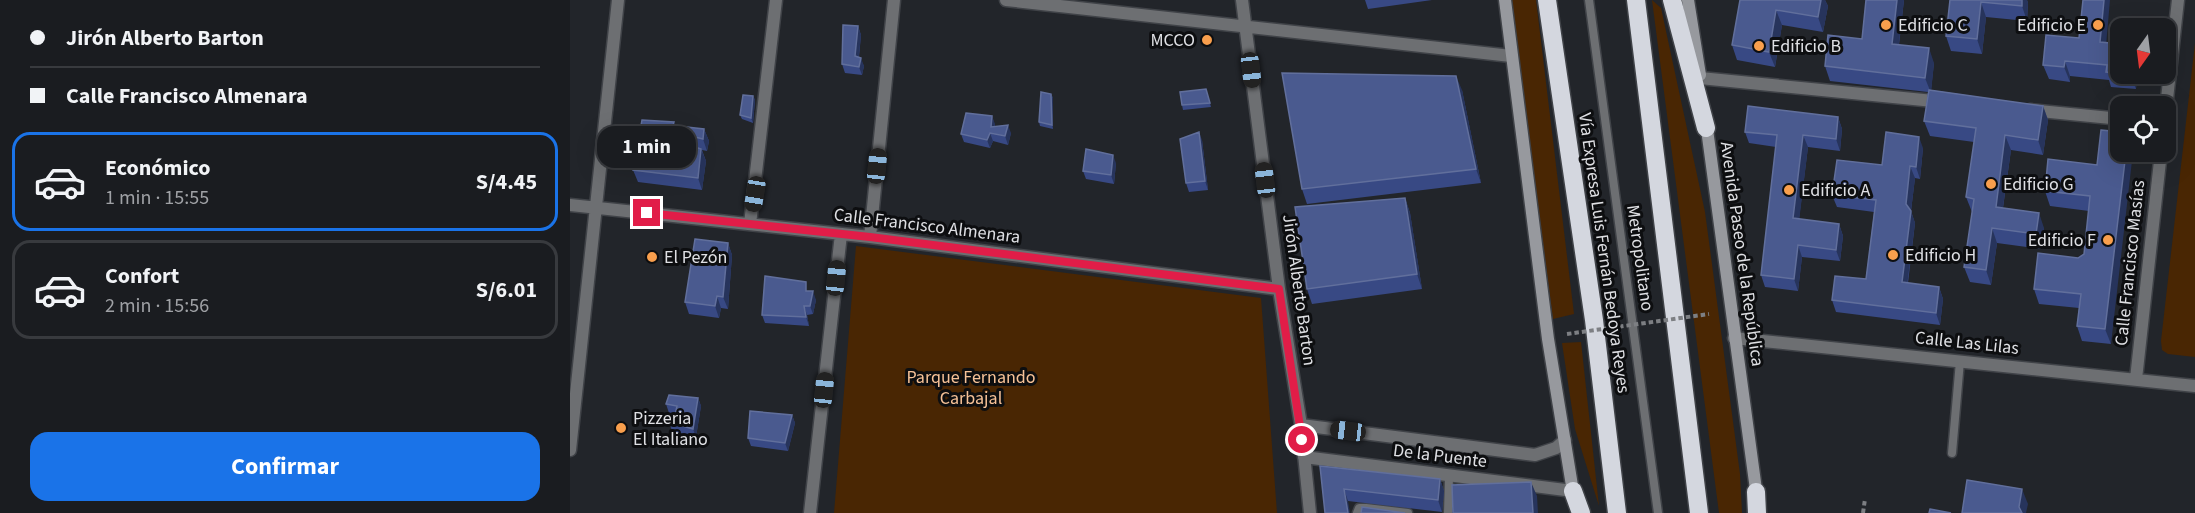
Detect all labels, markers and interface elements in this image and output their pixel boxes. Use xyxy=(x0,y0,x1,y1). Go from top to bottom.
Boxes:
place label: Edificio C xyxy=(1898,13,1968,38)
place label: Edificio E xyxy=(2017,13,2086,38)
marker: Edificio C xyxy=(1879,18,1893,32)
marker: Edificio E xyxy=(2091,18,2105,32)
north arrow xyxy=(2110,18,2176,84)
map controls xyxy=(2110,18,2176,162)
text: Jirón Alberto Barton xyxy=(66,22,264,54)
place label: MCCO xyxy=(1150,28,1195,53)
marker: MCCO xyxy=(1200,33,1214,47)
place label: Edificio B xyxy=(1771,34,1841,59)
marker: Edificio B xyxy=(1752,39,1766,53)
car xyxy=(1240,51,1262,89)
text: Calle Francisco Almenara xyxy=(66,80,308,112)
button: locate xyxy=(2110,96,2176,162)
street label: Vía Expresa Luis Fernán Bedoya Reyes xyxy=(1572,111,1636,395)
callout: 1 min xyxy=(598,126,697,168)
text: 1 min xyxy=(622,133,671,161)
street label: Avenida Paseo de la República xyxy=(1714,140,1770,368)
car xyxy=(866,147,888,185)
text: Económico xyxy=(105,152,210,184)
icon: car xyxy=(33,155,87,209)
car xyxy=(1254,161,1276,199)
text: S/4.45 xyxy=(476,166,537,198)
place label: Edificio G xyxy=(2003,172,2074,197)
car xyxy=(743,175,767,213)
marker: Edificio G xyxy=(1984,177,1998,191)
place label: Edificio A xyxy=(1801,178,1870,203)
street label: Calle Francisco Masías xyxy=(2109,179,2151,347)
marker: Edificio A xyxy=(1782,183,1796,197)
text: 1 min · 15:55 xyxy=(105,184,209,212)
route end xyxy=(633,199,660,226)
street label: Calle Francisco Almenara xyxy=(832,202,1022,250)
street label: Metropolitano xyxy=(1620,203,1660,313)
street label: Jirón Alberto Barton xyxy=(1276,213,1322,367)
place label: Edificio F xyxy=(2028,228,2096,253)
marker: Edificio F xyxy=(2101,233,2115,247)
place label: Edificio H xyxy=(1905,243,1976,268)
place label: El Pezón xyxy=(664,245,727,270)
marker: Edificio H xyxy=(1886,248,1900,262)
marker: El Pezón xyxy=(645,250,659,264)
car xyxy=(825,259,847,297)
text: Confort xyxy=(105,260,179,292)
icon: car xyxy=(33,263,87,317)
text: S/6.01 xyxy=(476,274,537,306)
text: 2 min · 15:56 xyxy=(105,292,209,320)
street label: Calle Las Lilas xyxy=(1914,325,2020,361)
park label: Parque Fernando Carbajal xyxy=(906,365,1036,411)
car xyxy=(813,371,835,409)
place label: Pizzeria El Italiano xyxy=(633,406,708,452)
car xyxy=(1329,420,1367,442)
marker: Pizzeria El Italiano xyxy=(614,421,628,435)
route start xyxy=(1288,426,1315,453)
button: Confirmar xyxy=(30,432,540,501)
street label: De la Puente xyxy=(1392,438,1488,474)

